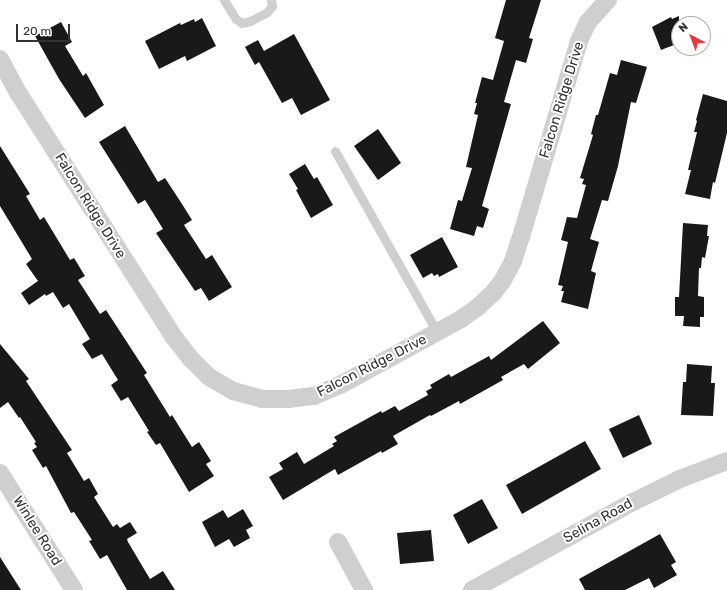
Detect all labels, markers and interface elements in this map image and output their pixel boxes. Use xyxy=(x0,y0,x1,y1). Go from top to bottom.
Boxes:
scale bar xyxy=(18,16,72,42)
north arrow xyxy=(671,16,711,56)
text: N xyxy=(676,20,691,35)
text: 20 m xyxy=(23,24,51,38)
street label: Falcon Ridge Drive xyxy=(536,40,588,160)
street label: Falcon Ridge Drive xyxy=(51,150,129,262)
street label: Falcon Ridge Drive xyxy=(314,331,430,401)
street label: Winlee Road xyxy=(9,493,65,569)
street label: Selina Road xyxy=(561,495,635,547)

